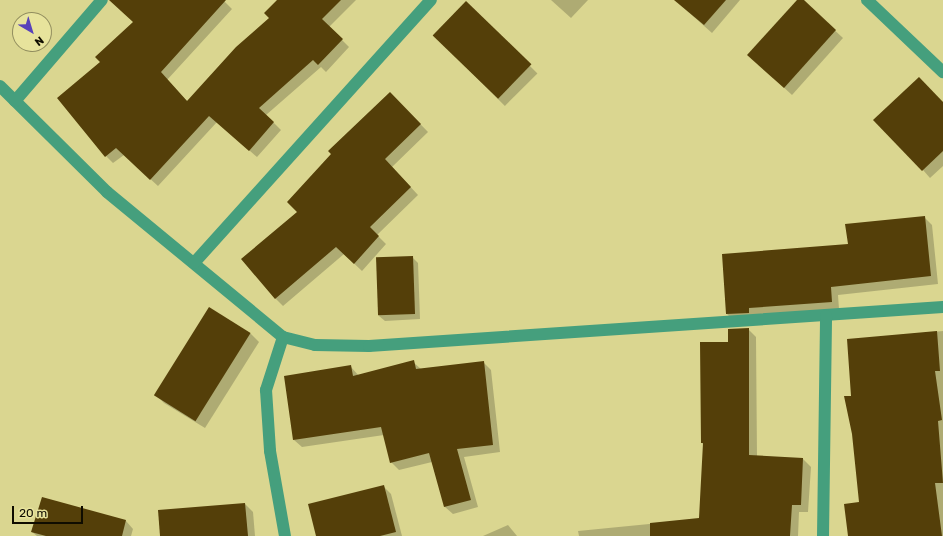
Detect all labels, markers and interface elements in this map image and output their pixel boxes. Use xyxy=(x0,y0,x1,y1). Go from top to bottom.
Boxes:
north arrow xyxy=(12,12,52,52)
text: N xyxy=(32,33,46,49)
scale bar xyxy=(14,498,85,524)
text: 20 m xyxy=(19,506,47,520)

